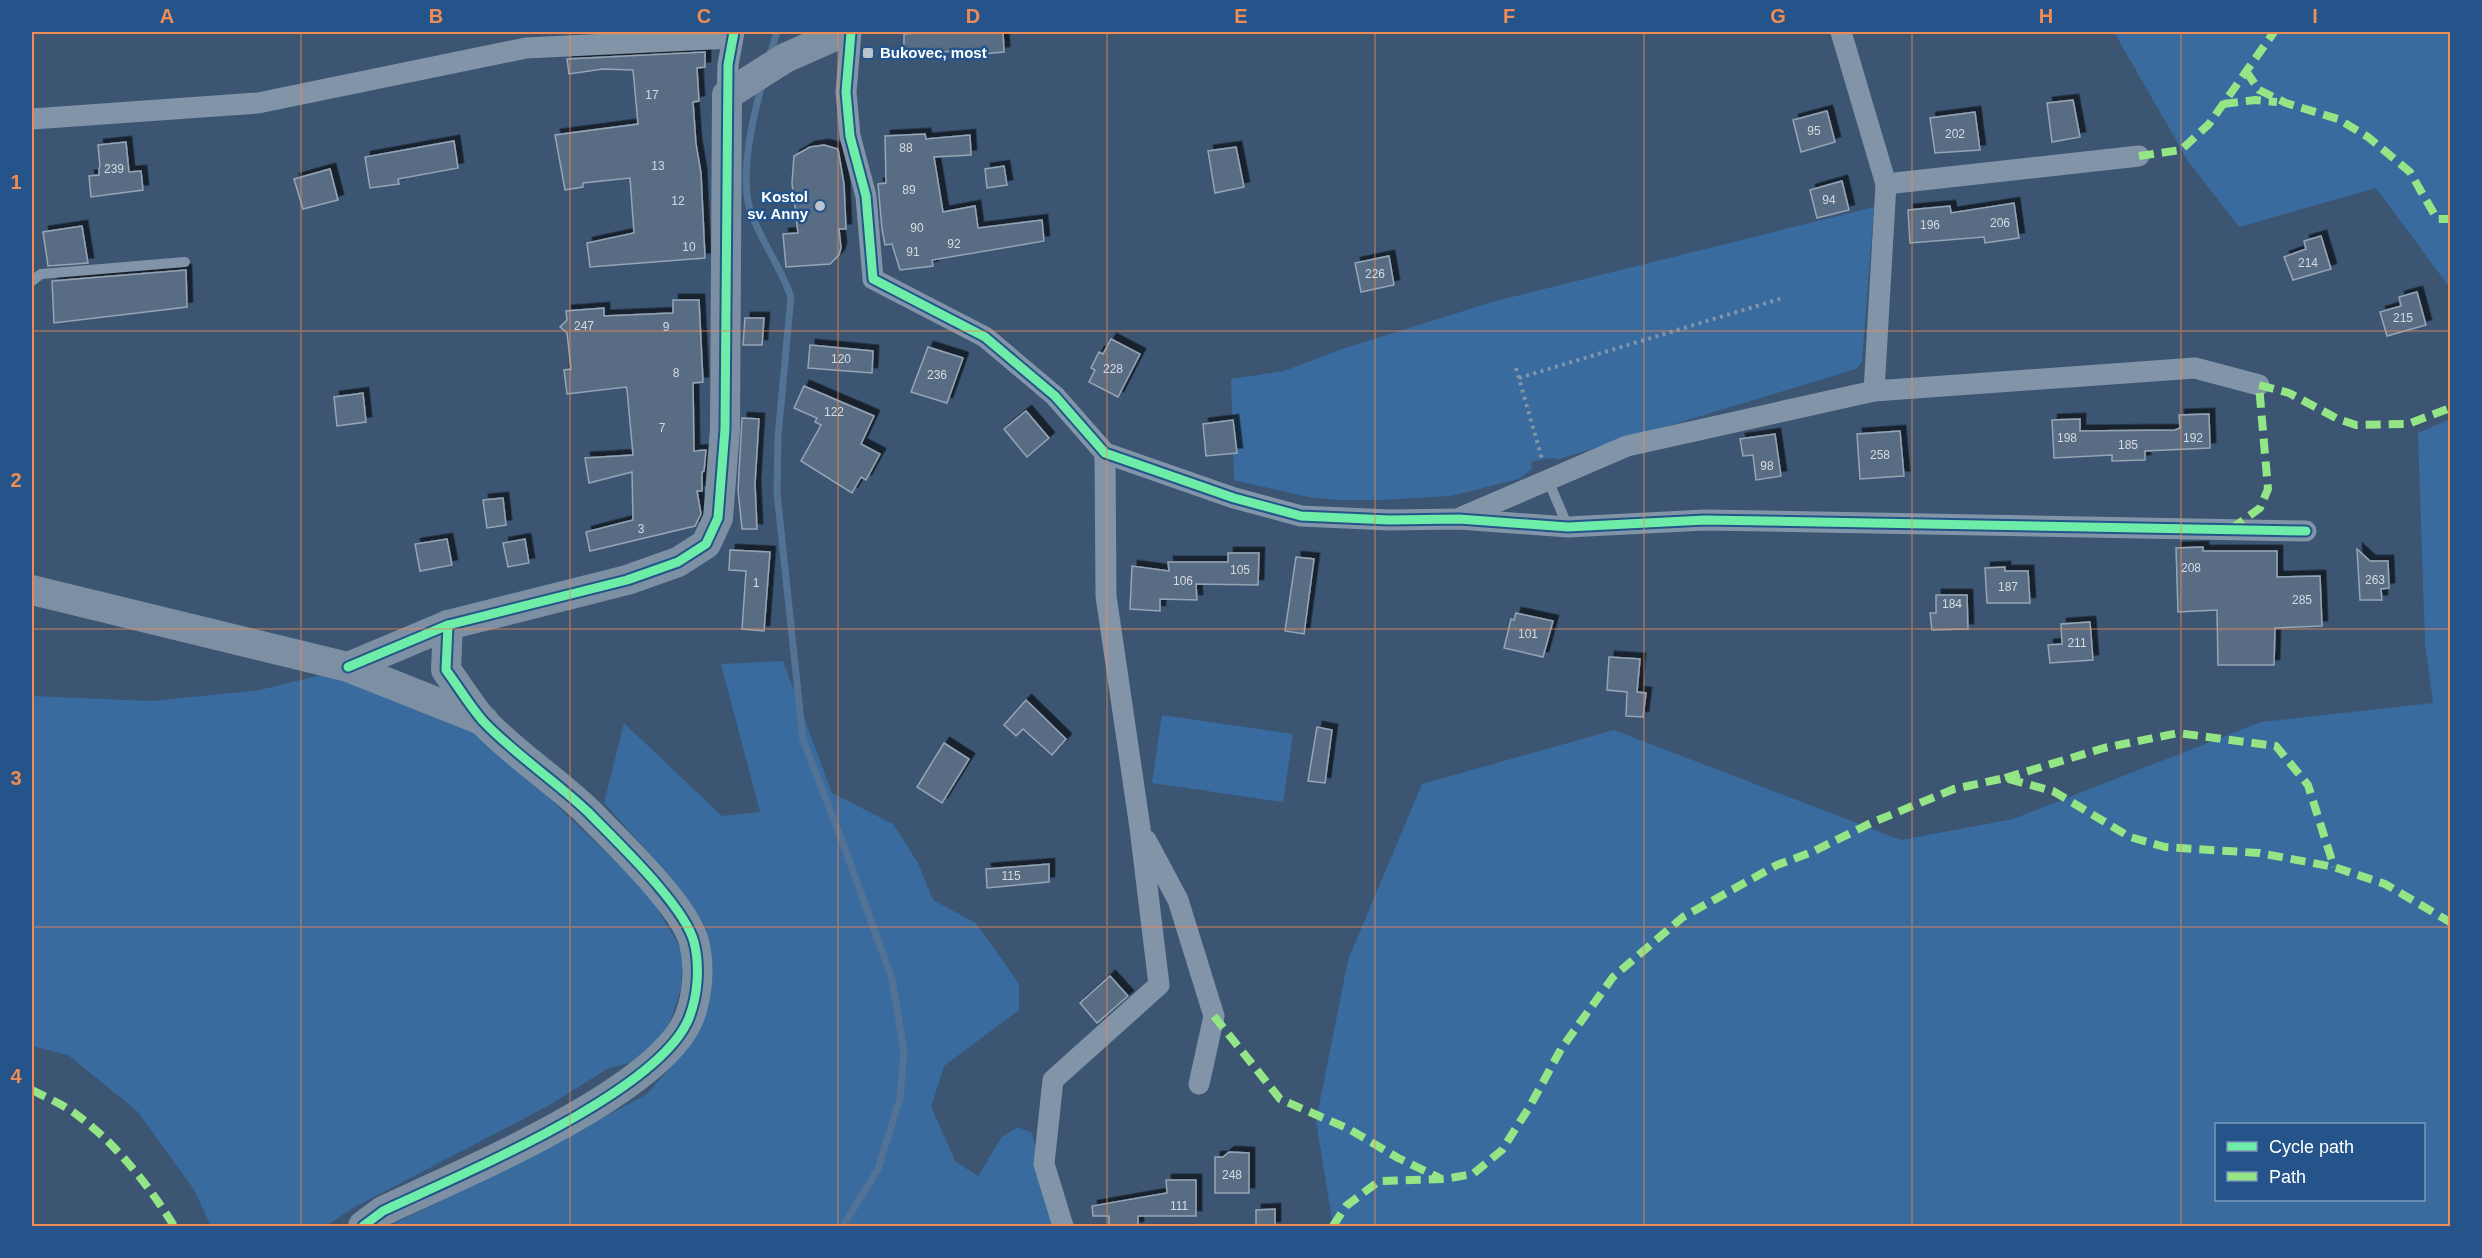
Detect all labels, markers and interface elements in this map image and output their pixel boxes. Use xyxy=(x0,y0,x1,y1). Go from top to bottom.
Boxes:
text: A xyxy=(160,5,174,27)
text: B xyxy=(429,5,443,27)
text: C xyxy=(697,5,711,27)
text: D xyxy=(966,5,980,27)
text: E xyxy=(1234,5,1248,27)
text: F xyxy=(1503,5,1515,27)
text: G xyxy=(1770,5,1786,27)
text: H xyxy=(2039,5,2053,27)
text: I xyxy=(2312,5,2318,27)
place label: Bukovec, most xyxy=(880,44,987,61)
marker: Bukovec, most xyxy=(861,46,875,60)
house number: 17 xyxy=(645,88,659,102)
house number: 95 xyxy=(1807,124,1821,138)
house number: 202 xyxy=(1945,127,1965,141)
house number: 88 xyxy=(899,141,913,155)
house number: 13 xyxy=(651,159,665,173)
house number: 239 xyxy=(104,162,124,176)
text: 1 xyxy=(10,171,22,193)
house number: 89 xyxy=(902,183,916,197)
place label: Kostol sv. Anny xyxy=(747,188,809,222)
house number: 94 xyxy=(1822,193,1836,207)
house number: 12 xyxy=(671,194,685,208)
marker: Kostol sv. Anny xyxy=(813,199,827,213)
house number: 206 xyxy=(1990,216,2010,230)
house number: 196 xyxy=(1920,218,1940,232)
house number: 90 xyxy=(910,221,924,235)
house number: 92 xyxy=(947,237,961,251)
house number: 10 xyxy=(682,240,696,254)
house number: 91 xyxy=(906,245,920,259)
house number: 214 xyxy=(2298,256,2318,270)
house number: 226 xyxy=(1365,267,1385,281)
house number: 215 xyxy=(2393,311,2413,325)
house number: 247 xyxy=(574,319,594,333)
house number: 9 xyxy=(663,320,670,334)
house number: 120 xyxy=(831,352,851,366)
house number: 228 xyxy=(1103,362,1123,376)
house number: 8 xyxy=(673,366,680,380)
house number: 236 xyxy=(927,368,947,382)
house number: 122 xyxy=(824,405,844,419)
house number: 7 xyxy=(659,421,666,435)
house number: 198 xyxy=(2057,431,2077,445)
house number: 192 xyxy=(2183,431,2203,445)
house number: 185 xyxy=(2118,438,2138,452)
house number: 258 xyxy=(1870,448,1890,462)
house number: 98 xyxy=(1760,459,1774,473)
text: 2 xyxy=(10,469,22,491)
house number: 3 xyxy=(638,522,645,536)
house number: 208 xyxy=(2181,561,2201,575)
house number: 105 xyxy=(1230,563,1250,577)
house number: 263 xyxy=(2365,573,2385,587)
house number: 106 xyxy=(1173,574,1193,588)
house number: 1 xyxy=(753,576,760,590)
house number: 187 xyxy=(1998,580,2018,594)
house number: 285 xyxy=(2292,593,2312,607)
house number: 184 xyxy=(1942,597,1962,611)
house number: 101 xyxy=(1518,627,1538,641)
house number: 211 xyxy=(2067,636,2087,650)
text: 3 xyxy=(10,767,22,789)
house number: 115 xyxy=(1001,869,1021,883)
text: 4 xyxy=(10,1065,22,1087)
legend xyxy=(2215,1123,2425,1201)
text: Cycle path xyxy=(2269,1137,2354,1157)
text: Path xyxy=(2269,1167,2306,1187)
house number: 248 xyxy=(1222,1168,1242,1182)
house number: 111 xyxy=(1170,1199,1188,1213)

